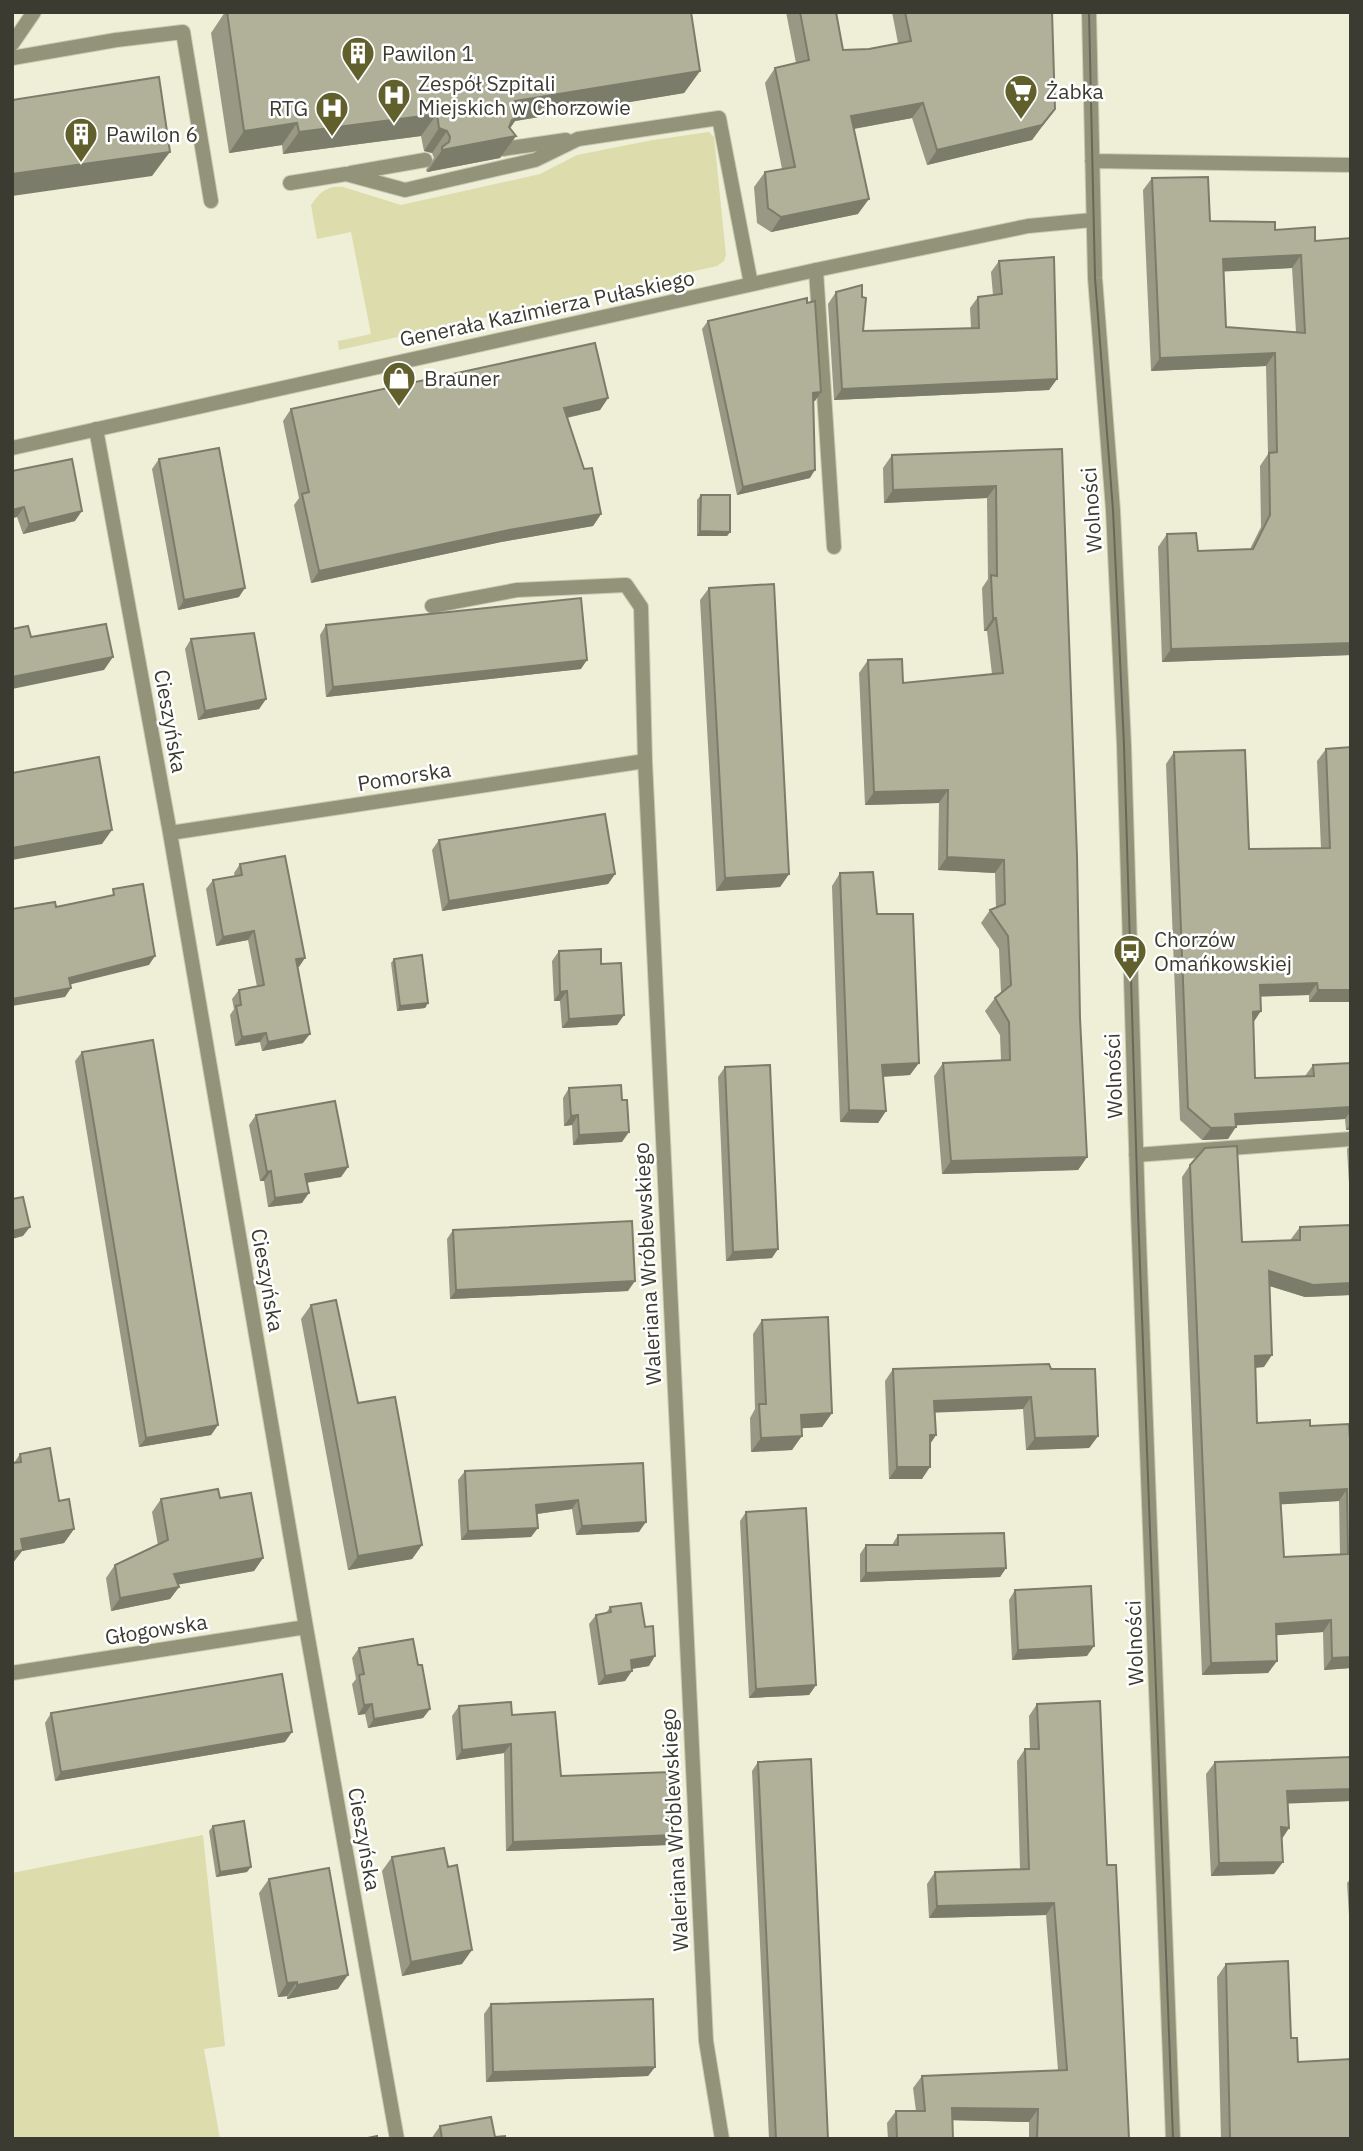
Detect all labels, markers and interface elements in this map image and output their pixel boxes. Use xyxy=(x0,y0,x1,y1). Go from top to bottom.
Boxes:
building icon: Pawilon 1 xyxy=(339,34,377,83)
place label: Pawilon 1 xyxy=(382,39,474,67)
place label: Zespół Szpitali Miejskich w Chorzowie xyxy=(418,69,631,121)
supermarket icon: Żabka xyxy=(1002,72,1040,121)
hospital icon: Zespół Szpitali Miejskich w Chorzowie xyxy=(375,76,413,125)
place label: Żabka xyxy=(1046,77,1104,105)
hospital icon: RTG xyxy=(313,89,351,138)
place label: RTG xyxy=(269,94,308,122)
building icon: Pawilon 6 xyxy=(62,115,100,164)
place label: Pawilon 6 xyxy=(106,120,198,148)
street label: Generała Kazimierza Pułaskiego xyxy=(397,263,697,353)
shop icon: Brauner xyxy=(380,359,418,408)
place label: Brauner xyxy=(424,364,500,392)
street label: Wolności xyxy=(1074,466,1108,554)
street label: Cieszyńska xyxy=(148,667,194,775)
street label: Pomorska xyxy=(355,755,453,797)
place label: Chorzów Omańkowskiej xyxy=(1154,925,1292,977)
bus stop icon: Chorzów Omańkowskiej xyxy=(1111,932,1149,981)
street label: Wolności xyxy=(1098,1033,1128,1119)
street label: Waleriana Wróblewskiego xyxy=(627,1142,667,1386)
street label: Cieszyńska xyxy=(245,1226,291,1334)
street label: Wolności xyxy=(1119,1600,1149,1686)
street label: Głogowska xyxy=(103,1607,209,1651)
street label: Waleriana Wróblewskiego xyxy=(654,1708,694,1952)
street label: Cieszyńska xyxy=(342,1785,388,1893)

